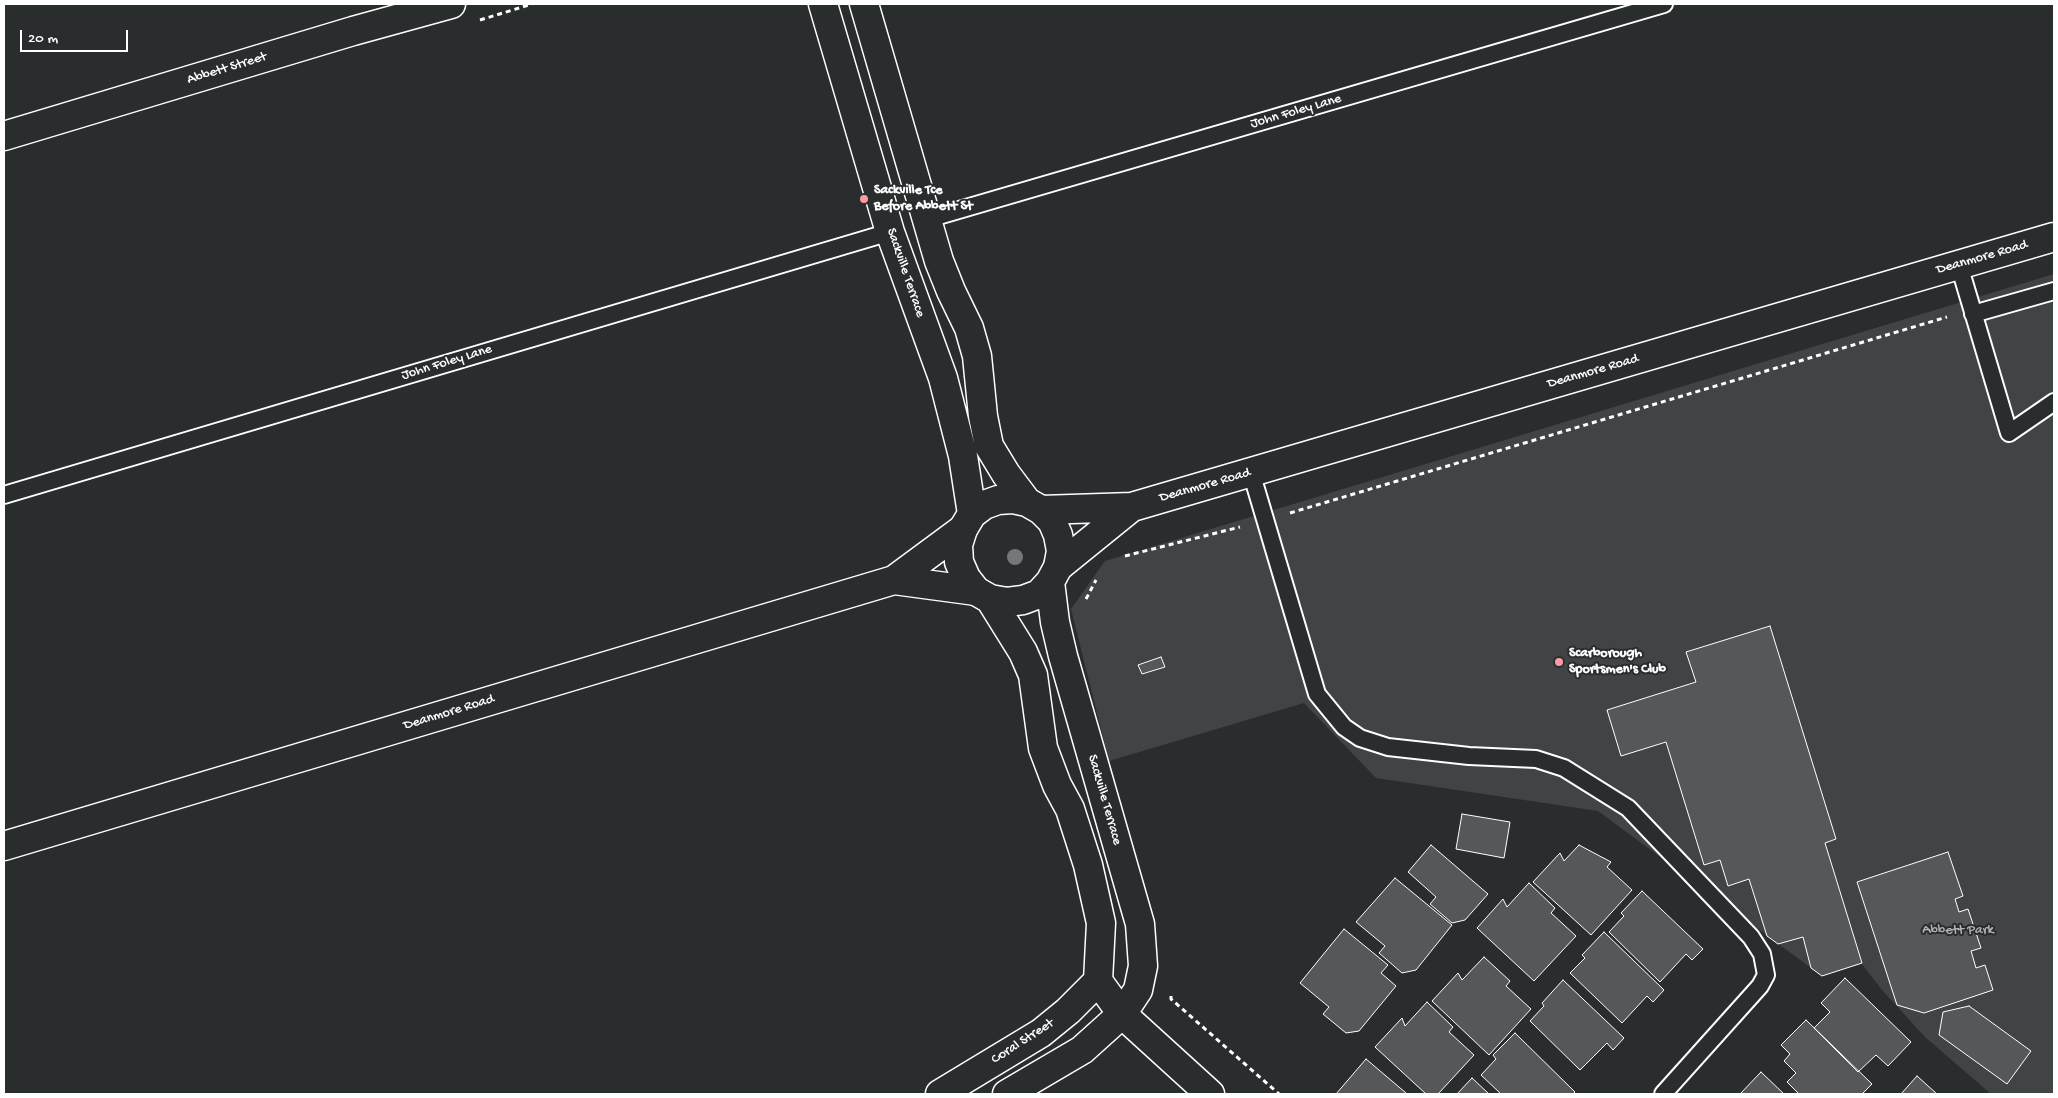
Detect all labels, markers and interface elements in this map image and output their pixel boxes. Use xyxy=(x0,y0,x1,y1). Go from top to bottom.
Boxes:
scale bar xyxy=(22,20,130,52)
text: 20 m xyxy=(28,30,58,48)
street label: Abbett Street xyxy=(185,49,269,89)
street label: John Foley Lane xyxy=(1249,91,1343,133)
place label: Sackville Tce Before Abbett St xyxy=(874,183,973,216)
marker: Sackville Tce Before Abbett St xyxy=(858,193,870,205)
street label: Sackville Terrace xyxy=(882,226,928,320)
street label: Deanmore Road xyxy=(1934,237,2030,279)
street label: John Foley Lane xyxy=(400,341,494,385)
street label: Deanmore Road xyxy=(1545,351,1641,393)
street label: Deanmore Road xyxy=(1157,465,1253,507)
place label: Scarborough Sportsmen's Club xyxy=(1569,646,1666,679)
marker: Scarborough Sportsmen's Club xyxy=(1553,656,1565,668)
street label: Deanmore Road xyxy=(402,691,496,735)
street label: Sackville Terrace xyxy=(1083,753,1125,847)
park label: Abbett Park xyxy=(1922,923,1994,939)
street label: Coral Street xyxy=(989,1016,1057,1068)

